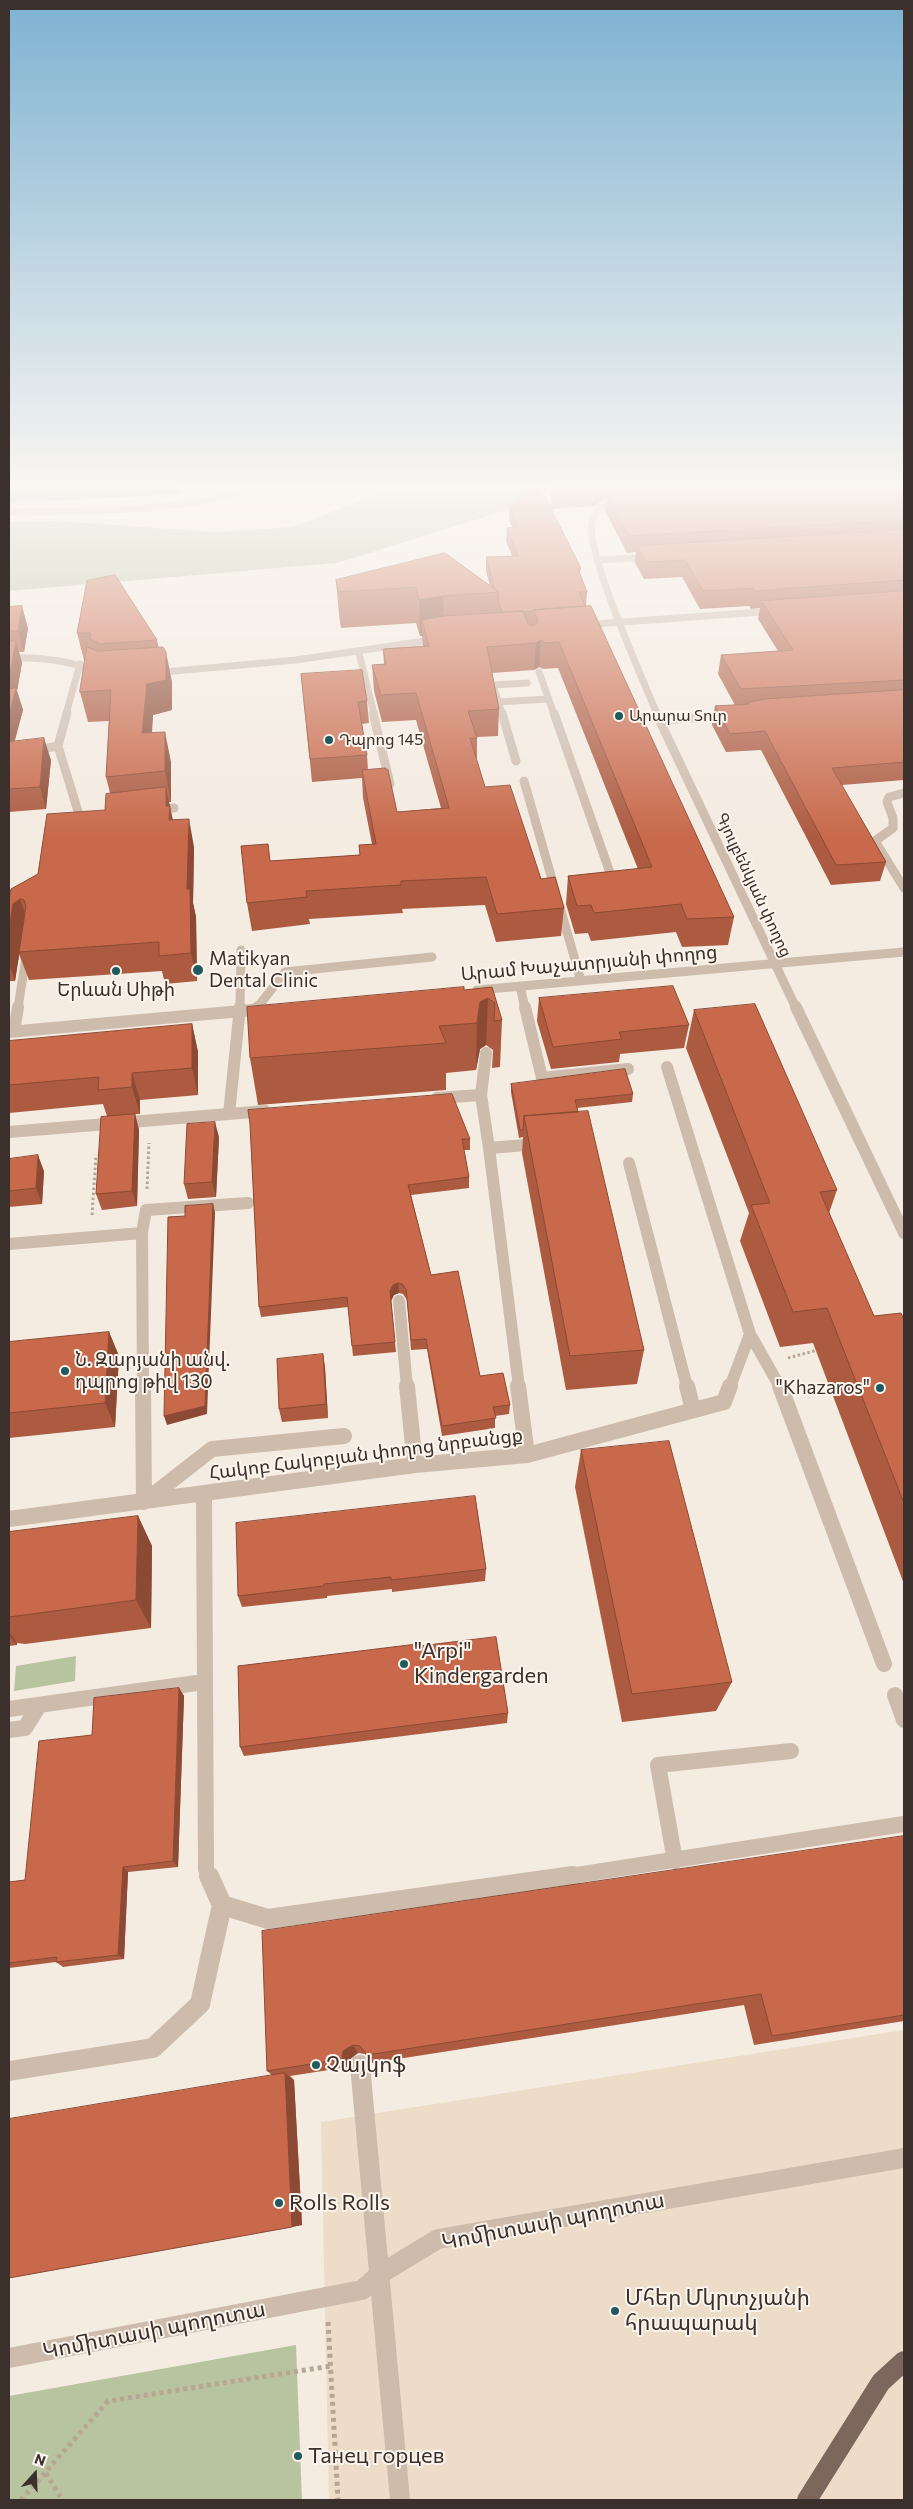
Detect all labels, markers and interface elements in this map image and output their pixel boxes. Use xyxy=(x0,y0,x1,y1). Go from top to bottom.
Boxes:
place label: Արարա Տուր xyxy=(629,706,727,726)
marker: Արարա Տուր xyxy=(613,710,625,722)
place label: Դպրոց 145 xyxy=(339,730,423,750)
marker: Դպրոց 145 xyxy=(323,734,335,746)
street label: Գյուլբենկյան փողոց xyxy=(712,810,796,960)
street label: Արամ Խաչատրյանի փողոց xyxy=(460,940,718,986)
place label: Matikyan Dental Clinic xyxy=(209,948,318,992)
marker: Matikyan Dental Clinic xyxy=(191,963,205,977)
marker: Երևան Սիթի xyxy=(110,965,122,977)
place label: Երևան Սիթի xyxy=(57,979,175,1001)
place label: Ն. Զարյանի անվ. դպրոց թիվ 130 xyxy=(75,1349,230,1393)
marker: Ն. Զարյանի անվ. դպրոց թիվ 130 xyxy=(59,1365,71,1377)
place label: "Khazaros" xyxy=(776,1377,870,1399)
marker: "Khazaros" xyxy=(874,1382,886,1394)
street label: Հակոբ Հակոբյան փողոց նրբանցք xyxy=(208,1423,524,1485)
place label: "Arpi" Kindergarden xyxy=(414,1638,549,1690)
marker: "Arpi" Kindergarden xyxy=(398,1658,410,1670)
place label: Չայկոֆ xyxy=(326,2052,406,2078)
marker: Չայկոֆ xyxy=(310,2059,322,2071)
street label: Կոմիտասի պողոտա xyxy=(439,2186,667,2256)
place label: Rolls Rolls xyxy=(289,2190,390,2216)
marker: Rolls Rolls xyxy=(273,2197,285,2209)
place label: Մհեր Մկրտչյանի հրապարակ xyxy=(625,2285,810,2336)
street label: Կոմիտասի պողոտա xyxy=(40,2295,268,2365)
marker: Մհեր Մկրտչյանի հրապարակ xyxy=(609,2305,621,2317)
place label: Танец горцев xyxy=(308,2443,444,2469)
north arrow xyxy=(10,2449,60,2499)
text: N xyxy=(32,2450,48,2469)
marker: Танец горцев xyxy=(292,2450,304,2462)

